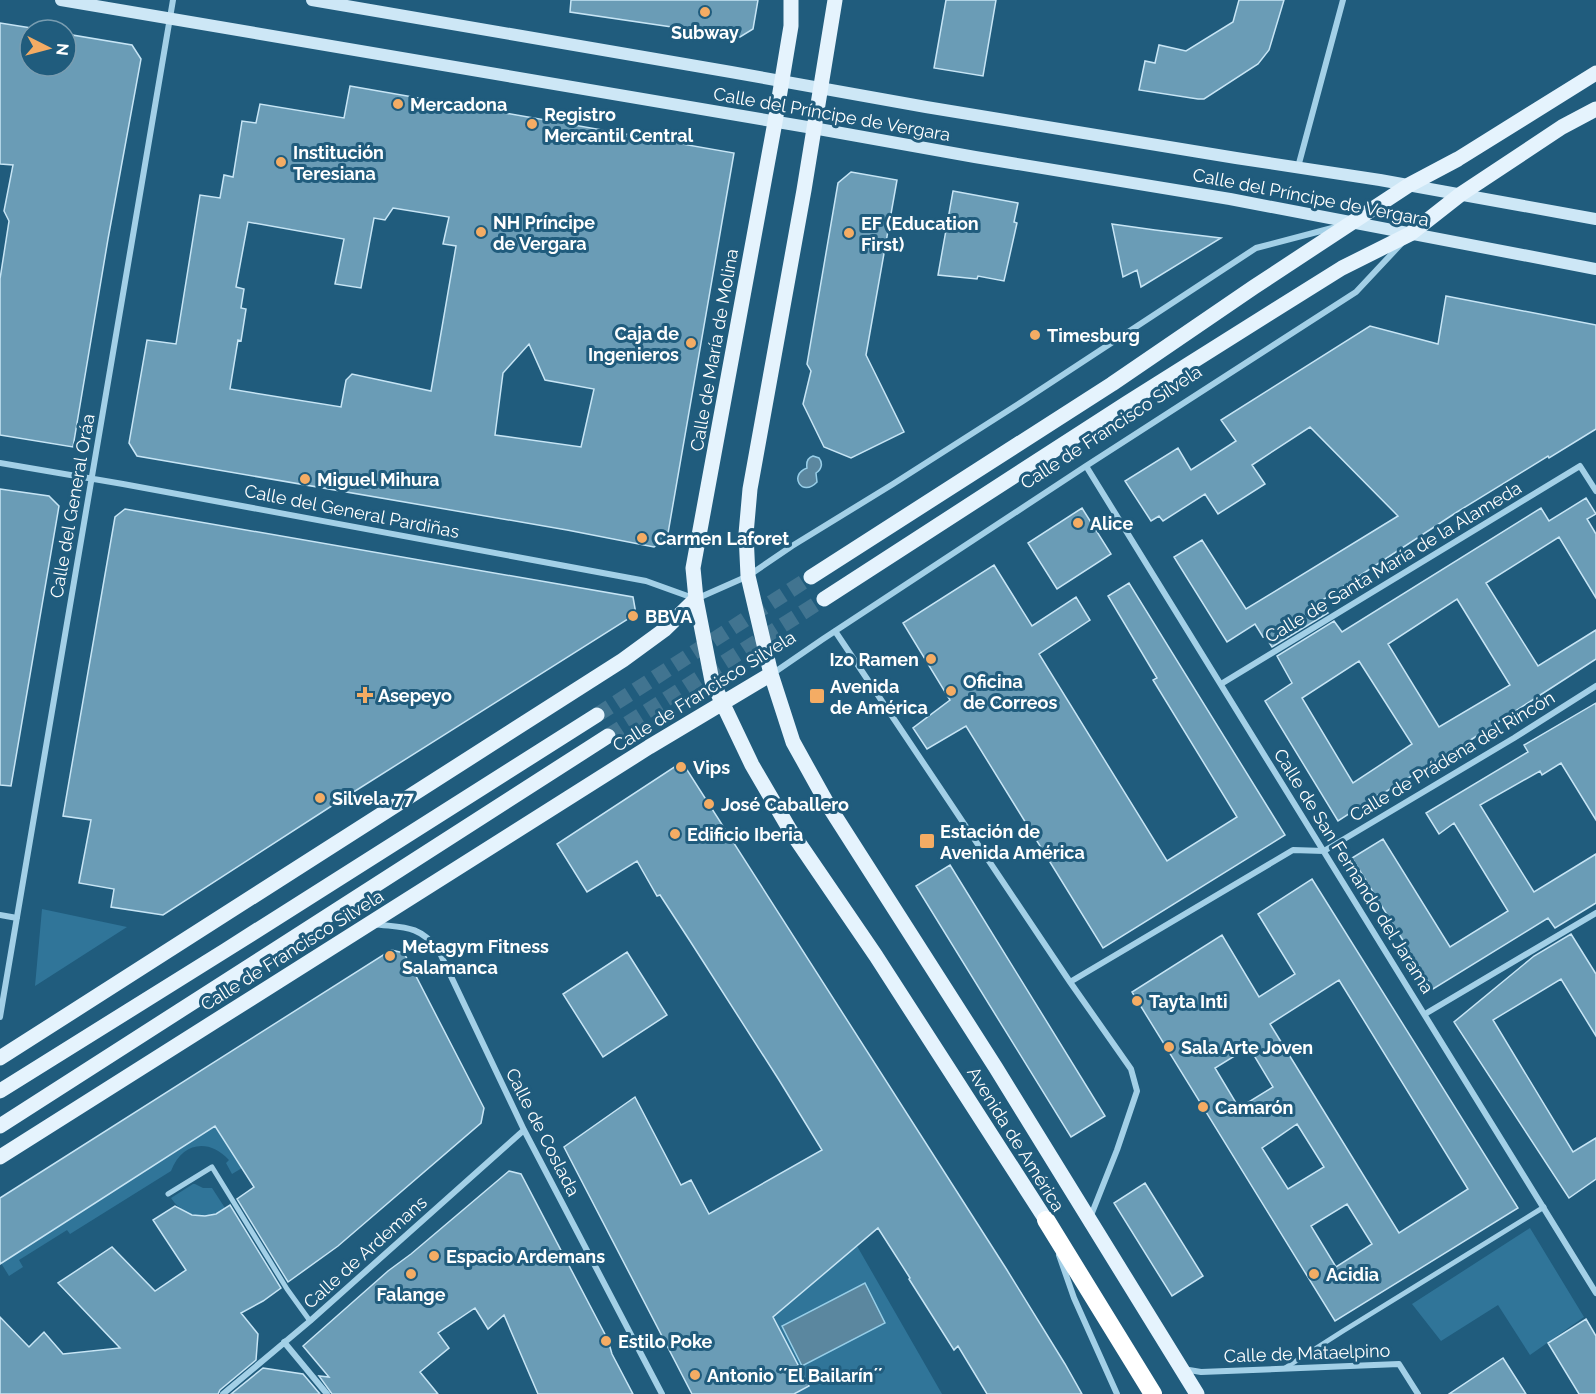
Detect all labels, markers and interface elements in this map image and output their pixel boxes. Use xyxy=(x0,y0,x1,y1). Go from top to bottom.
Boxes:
marker: Subway xyxy=(698,5,712,19)
north arrow xyxy=(18,18,78,78)
place label: Subway xyxy=(671,22,739,43)
text: N xyxy=(52,42,73,57)
street label: Calle del Príncipe de Vergara xyxy=(712,83,952,145)
place label: Mercadona xyxy=(410,94,507,115)
marker: Mercadona xyxy=(391,97,405,111)
place label: Registro Mercantil Central xyxy=(544,104,693,146)
marker: Registro Mercantil Central xyxy=(525,117,539,131)
place label: Institución Teresiana xyxy=(293,142,384,184)
marker: Institución Teresiana xyxy=(274,155,288,169)
street label: Calle del Príncipe de Vergara xyxy=(1191,164,1431,230)
place label: NH Príncipe de Vergara xyxy=(493,212,595,254)
place label: EF (Education First) xyxy=(861,213,979,255)
marker: NH Príncipe de Vergara xyxy=(474,225,488,239)
marker: EF (Education First) xyxy=(842,226,856,240)
street label: Calle de María de Molina xyxy=(686,247,742,453)
place label: Caja de Ingenieros xyxy=(588,323,679,365)
place label: Timesburg xyxy=(1047,325,1140,346)
marker: Timesburg xyxy=(1028,328,1042,342)
marker: Caja de Ingenieros xyxy=(684,336,698,350)
street label: Calle de Francisco Silvela xyxy=(1017,361,1205,493)
street label: Calle del General Oráa xyxy=(45,412,99,600)
place label: Miguel Mihura xyxy=(317,469,439,490)
marker: Miguel Mihura xyxy=(298,472,312,486)
street label: Calle de Santa María de la Alameda xyxy=(1261,477,1525,647)
street label: Calle del General Pardiñas xyxy=(243,480,462,542)
place label: Alice xyxy=(1090,513,1133,534)
marker: Alice xyxy=(1071,516,1085,530)
place label: Carmen Laforet xyxy=(654,528,789,549)
marker: Carmen Laforet xyxy=(635,531,649,545)
place label: BBVA xyxy=(645,606,693,627)
marker: BBVA xyxy=(626,609,640,623)
street label: Calle de Francisco Silvela xyxy=(609,626,799,756)
place label: Izo Ramen xyxy=(829,649,919,670)
marker: Izo Ramen xyxy=(924,652,938,666)
place label: Oficina de Correos xyxy=(963,671,1057,713)
place label: Avenida de América xyxy=(830,676,928,718)
marker: Oficina de Correos xyxy=(944,684,958,698)
place label: Asepeyo xyxy=(378,685,452,706)
marker: Asepeyo xyxy=(356,686,374,704)
street label: Calle de Prádena del Rincón xyxy=(1346,686,1558,826)
marker: Avenida de América xyxy=(808,687,826,705)
street label: Calle de San Fernando del Jarama xyxy=(1270,745,1438,997)
place label: Vips xyxy=(693,757,730,778)
marker: Vips xyxy=(674,760,688,774)
place label: Silvela 77 xyxy=(332,788,415,809)
marker: Silvela 77 xyxy=(313,791,327,805)
place label: José Caballero xyxy=(721,794,849,815)
marker: José Caballero xyxy=(702,797,716,811)
place label: Estación de Avenida América xyxy=(940,821,1085,863)
place label: Edificio Iberia xyxy=(687,824,803,845)
marker: Edificio Iberia xyxy=(668,827,682,841)
marker: Estación de Avenida América xyxy=(918,832,936,850)
street label: Calle de Francisco Silvela xyxy=(197,885,387,1015)
place label: Metagym Fitness Salamanca xyxy=(402,936,549,978)
marker: Metagym Fitness Salamanca xyxy=(383,949,397,963)
place label: Tayta Inti xyxy=(1149,991,1228,1012)
marker: Tayta Inti xyxy=(1130,994,1144,1008)
place label: Sala Arte Joven xyxy=(1181,1037,1313,1058)
marker: Sala Arte Joven xyxy=(1162,1040,1176,1054)
street label: Avenida de América xyxy=(963,1063,1069,1215)
street label: Calle de Coslada xyxy=(502,1064,584,1200)
place label: Camarón xyxy=(1215,1097,1293,1118)
marker: Camarón xyxy=(1196,1100,1210,1114)
street label: Calle de Ardemans xyxy=(299,1191,431,1313)
place label: Espacio Ardemans xyxy=(446,1246,605,1267)
marker: Espacio Ardemans xyxy=(427,1249,441,1263)
place label: Acidia xyxy=(1326,1264,1379,1285)
marker: Falange xyxy=(404,1267,418,1281)
marker: Acidia xyxy=(1307,1267,1321,1281)
place label: Falange xyxy=(377,1284,446,1305)
place label: Estilo Poke xyxy=(618,1331,713,1352)
marker: Estilo Poke xyxy=(599,1334,613,1348)
street label: Calle de Mataelpino xyxy=(1223,1340,1391,1366)
place label: Antonio ´´El Bailarín´´ xyxy=(707,1365,883,1386)
marker: Antonio ´´El Bailarín´´ xyxy=(688,1368,702,1382)

